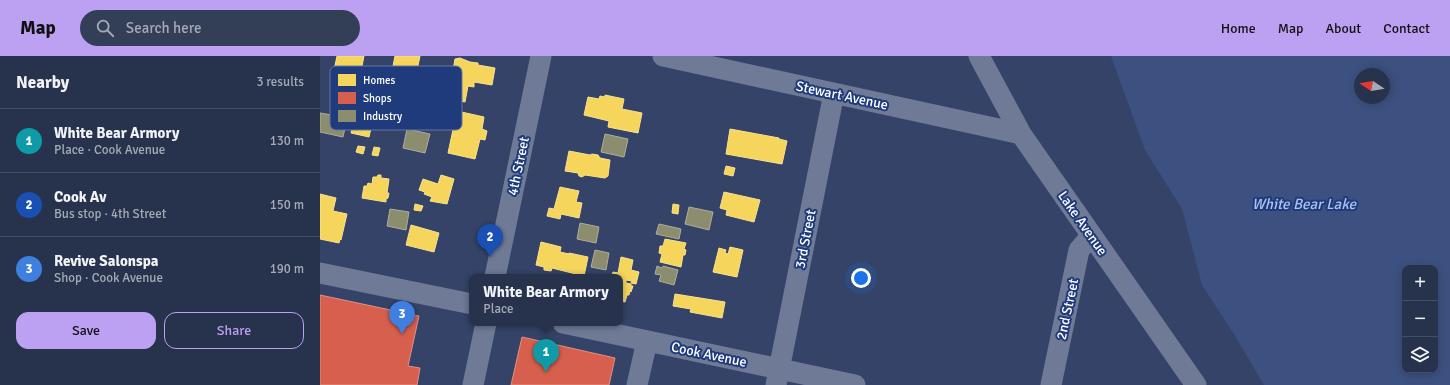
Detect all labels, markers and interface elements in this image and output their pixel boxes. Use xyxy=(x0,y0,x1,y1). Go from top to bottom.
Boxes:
search box xyxy=(80,10,360,46)
text: Map xyxy=(20,16,56,40)
icon: search xyxy=(94,17,116,39)
text: Search here xyxy=(126,19,201,37)
text: Home xyxy=(1221,20,1256,37)
text: Map xyxy=(1278,20,1303,37)
text: About xyxy=(1325,20,1361,37)
text: Contact xyxy=(1383,20,1430,37)
legend xyxy=(330,66,462,130)
north arrow xyxy=(1354,68,1390,104)
text: Nearby xyxy=(16,72,69,93)
text: 3 results xyxy=(256,74,304,90)
text: Homes xyxy=(363,74,395,87)
street label: Stewart Avenue xyxy=(794,77,889,114)
text: Shops xyxy=(363,92,392,105)
text: Industry xyxy=(363,110,403,123)
text: White Bear Armory xyxy=(54,124,179,142)
text: 1 xyxy=(25,133,33,149)
text: 130 m xyxy=(270,133,304,149)
street label: 4th Street xyxy=(504,135,533,197)
text: Place · Cook Avenue xyxy=(54,142,165,158)
text: Cook Av xyxy=(54,188,106,206)
street label: Lake Avenue xyxy=(1054,188,1111,259)
water label: White Bear Lake xyxy=(1252,195,1357,213)
text: 2 xyxy=(25,197,33,213)
text: 150 m xyxy=(270,197,304,213)
text: Bus stop · 4th Street xyxy=(54,206,166,222)
street label: 3rd Street xyxy=(791,208,820,270)
pin: 2 xyxy=(477,224,503,257)
text: Revive Salonspa xyxy=(54,252,158,270)
text: 3 xyxy=(25,261,33,277)
text: 190 m xyxy=(270,261,304,277)
map controls xyxy=(1402,265,1438,373)
button: + xyxy=(1402,265,1438,301)
your location xyxy=(851,268,871,288)
text: Shop · Cook Avenue xyxy=(54,270,163,286)
popup xyxy=(469,274,623,326)
street label: 2nd Street xyxy=(1053,277,1082,341)
text: White Bear Armory xyxy=(483,283,609,301)
pin: 3 xyxy=(389,301,415,334)
text: Place xyxy=(483,301,514,317)
button: − xyxy=(1402,301,1438,337)
button: Save xyxy=(16,312,156,349)
button: Share xyxy=(164,312,304,349)
button: layers xyxy=(1402,337,1438,373)
street label: Cook Avenue xyxy=(670,338,748,371)
pin: 1 xyxy=(533,339,559,372)

